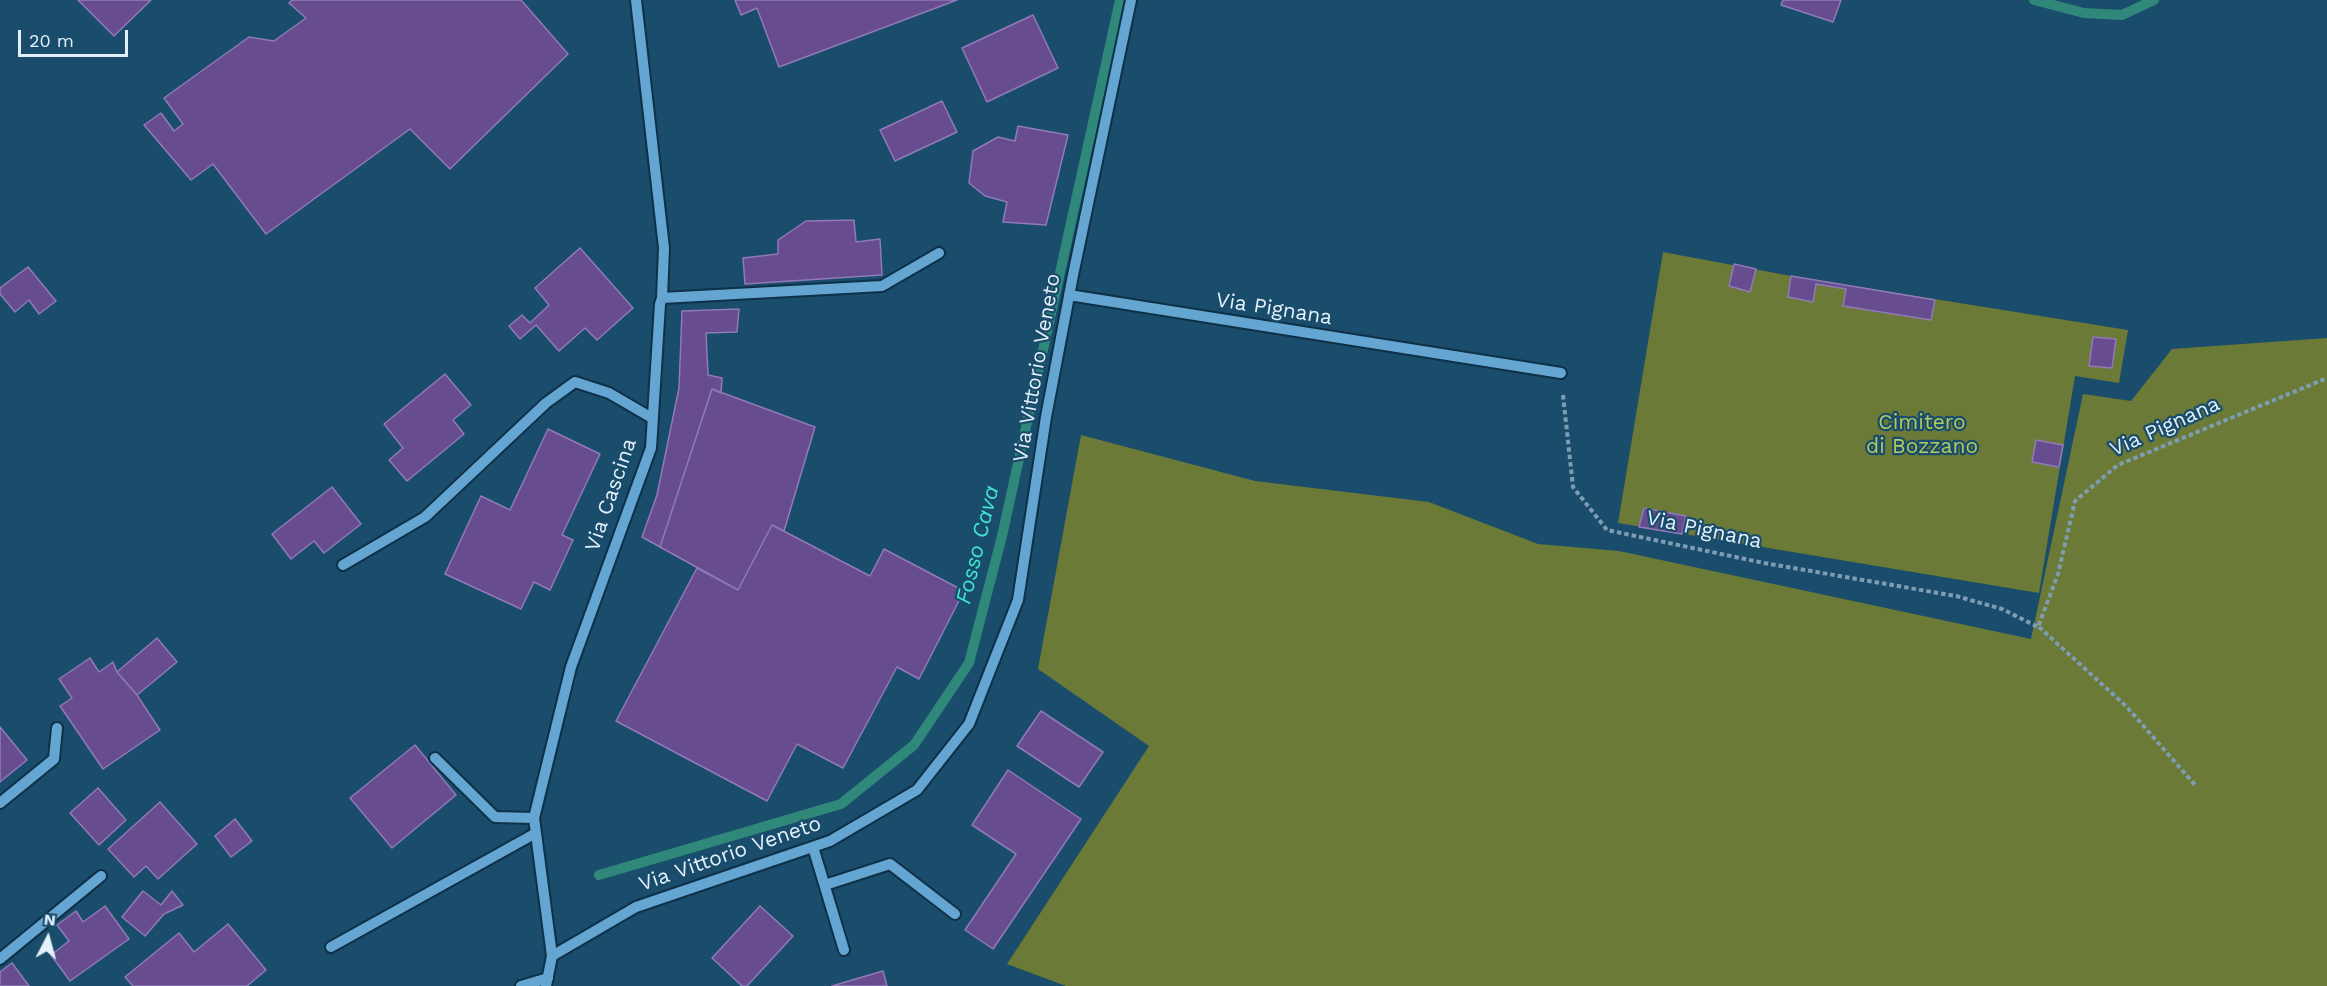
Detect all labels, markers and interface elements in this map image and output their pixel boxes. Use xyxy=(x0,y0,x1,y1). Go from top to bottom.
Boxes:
scale bar xyxy=(21,18,130,56)
text: 20 m xyxy=(29,30,74,51)
street label: Via Vittorio Veneto xyxy=(1008,272,1066,464)
street label: Via Pignana xyxy=(1214,287,1334,331)
street label: Via Pignana xyxy=(2106,392,2224,462)
park label: Cimitero di Bozzano xyxy=(1866,410,1978,460)
street label: Via Cascina xyxy=(580,435,642,555)
water label: Fosso Cava xyxy=(951,483,1005,607)
street label: Via Pignana xyxy=(1644,505,1764,555)
street label: Via Vittorio Veneto xyxy=(636,811,824,897)
north arrow xyxy=(18,908,78,968)
text: N xyxy=(43,910,57,930)

